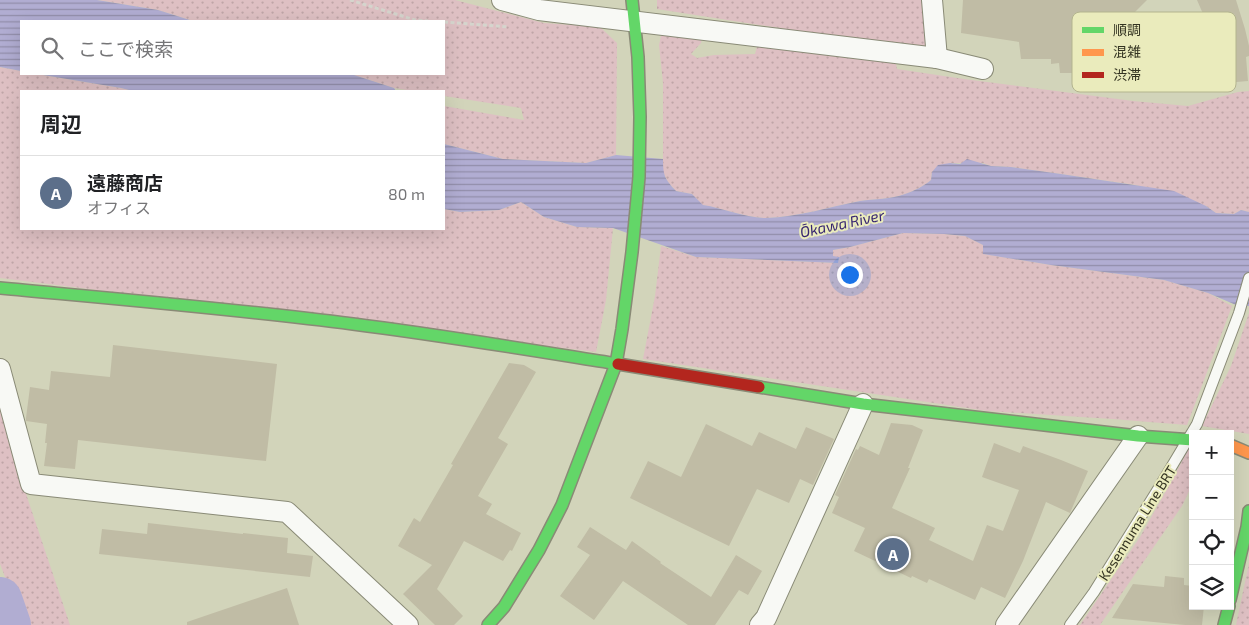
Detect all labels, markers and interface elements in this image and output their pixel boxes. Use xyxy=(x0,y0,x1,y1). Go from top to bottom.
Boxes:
legend xyxy=(1072,12,1236,92)
search box xyxy=(20,20,445,75)
text: 順調 xyxy=(1113,21,1141,38)
icon: search xyxy=(38,34,66,62)
text: ここで検索 xyxy=(78,37,173,60)
text: 混雑 xyxy=(1113,43,1141,60)
text: 渋滞 xyxy=(1113,66,1141,83)
text: 周辺 xyxy=(40,111,82,136)
text: 遠藤商店 xyxy=(87,171,163,194)
text: A xyxy=(51,184,61,203)
text: 80 m xyxy=(388,184,425,203)
text: オフィス xyxy=(87,198,151,217)
water label: Ōkawa River xyxy=(798,205,887,241)
your location xyxy=(837,262,863,288)
map controls xyxy=(1189,430,1234,610)
button: + xyxy=(1189,430,1234,475)
street label: Kesennuma Line BRT xyxy=(1095,462,1179,584)
button: − xyxy=(1189,475,1234,520)
button: locate xyxy=(1189,520,1234,565)
pin: A xyxy=(877,535,909,573)
button: layers xyxy=(1189,565,1234,610)

